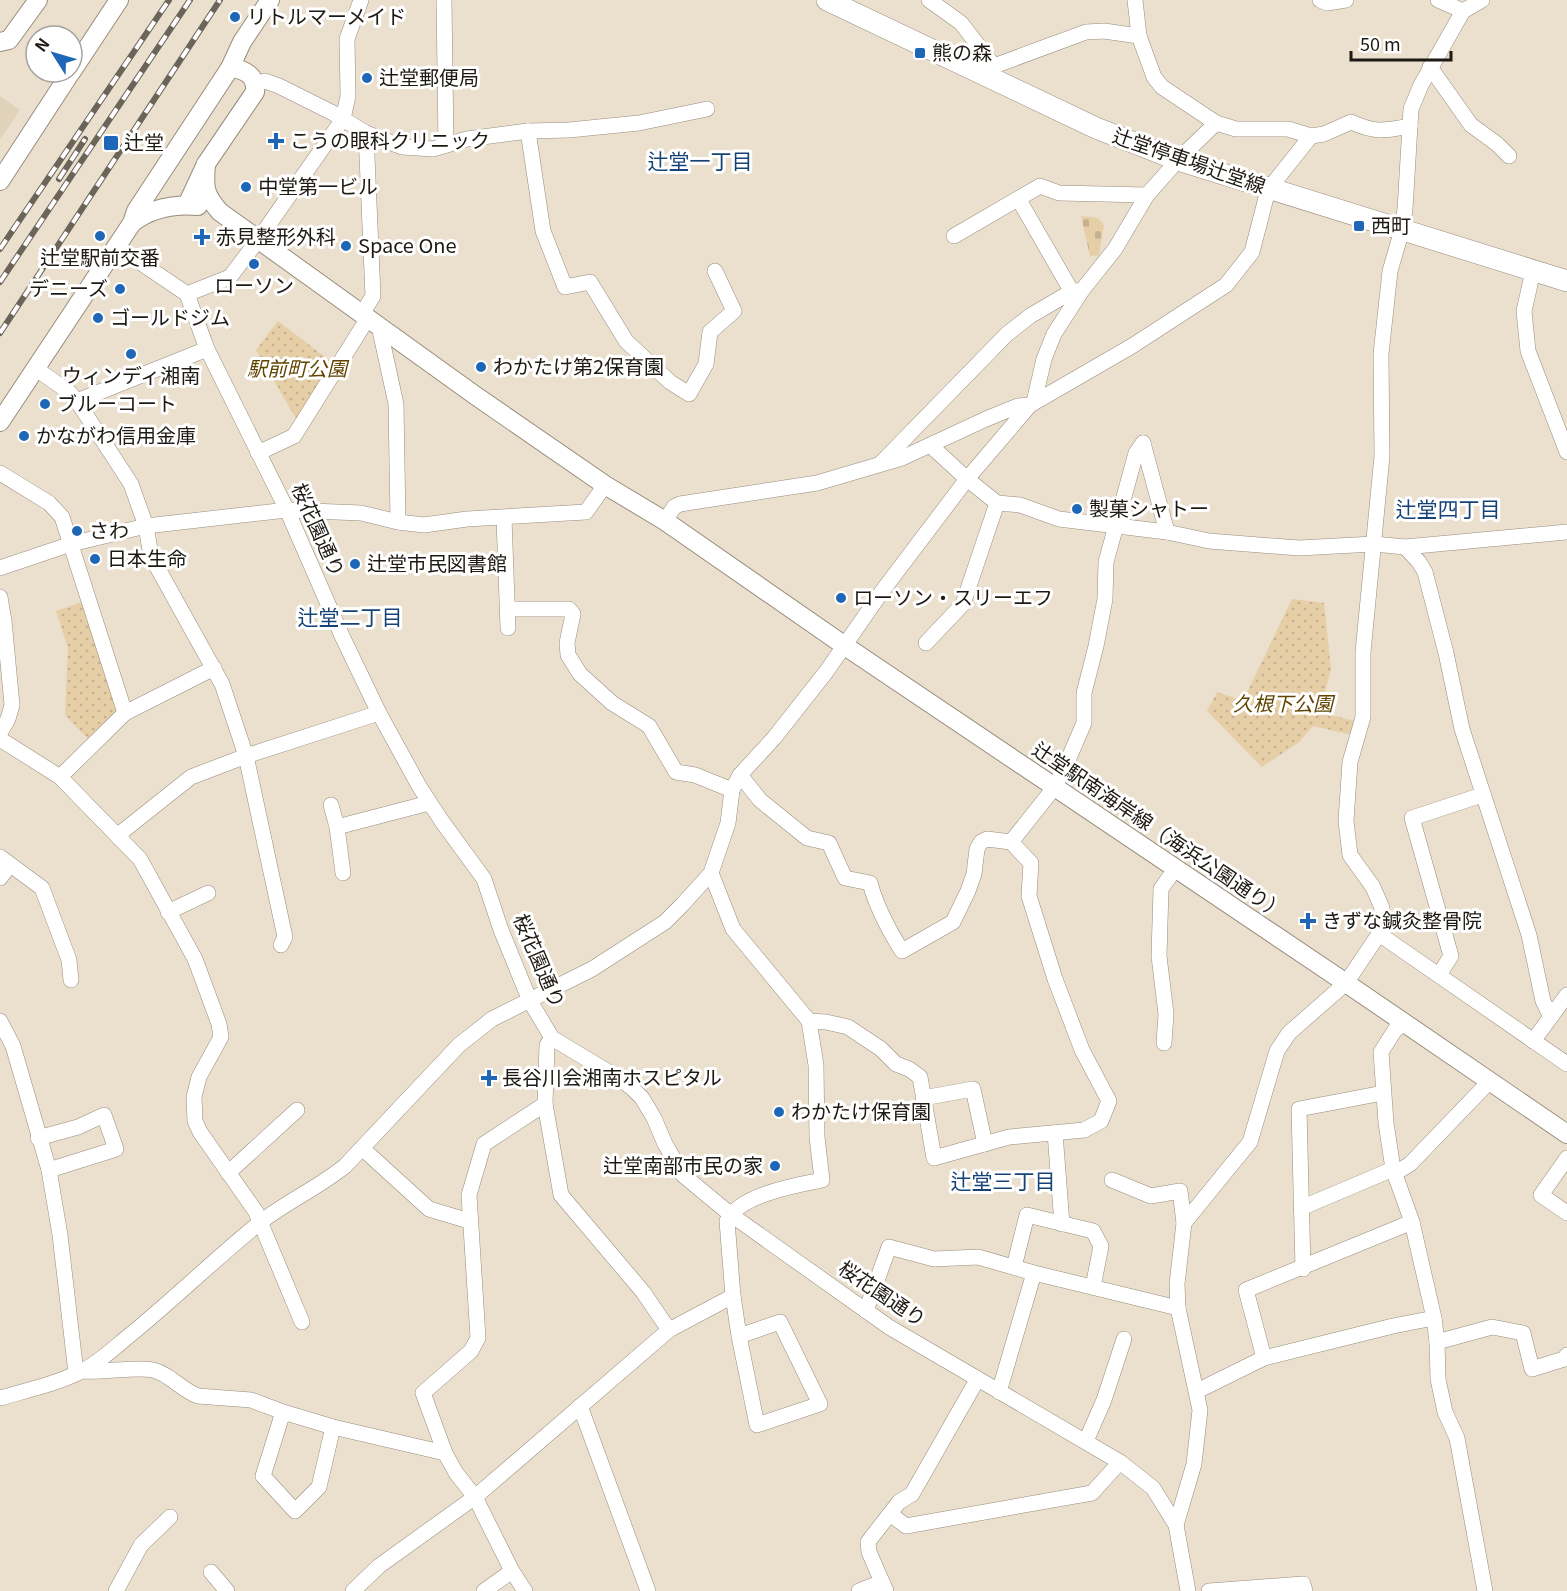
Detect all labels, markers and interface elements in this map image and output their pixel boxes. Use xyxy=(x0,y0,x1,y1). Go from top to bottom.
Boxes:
place label: リトルマーメイド xyxy=(247,1,406,30)
marker: リトルマーメイド xyxy=(228,10,242,24)
north arrow xyxy=(24,24,84,84)
scale bar xyxy=(1351,24,1452,62)
text: 50 m xyxy=(1360,30,1401,56)
text: N xyxy=(28,32,54,56)
place label: 熊の森 xyxy=(932,37,992,66)
marker: 熊の森 xyxy=(913,46,927,60)
place label: 辻堂郵便局 xyxy=(379,62,479,91)
marker: 辻堂郵便局 xyxy=(360,71,374,85)
street label: 辻堂停車場辻堂線 xyxy=(1109,120,1270,199)
place label: こうの眼科クリニック xyxy=(290,125,490,154)
place label: 辻堂 xyxy=(124,127,164,156)
marker: こうの眼科クリニック xyxy=(267,132,285,150)
marker: 辻堂 xyxy=(102,134,120,152)
district label: 辻堂一丁目 xyxy=(648,145,753,175)
place label: 中堂第一ビル xyxy=(258,171,378,200)
marker: 中堂第一ビル xyxy=(239,180,253,194)
place label: 西町 xyxy=(1371,210,1411,239)
marker: 西町 xyxy=(1352,219,1366,233)
place label: 赤見整形外科 xyxy=(216,221,336,250)
marker: 赤見整形外科 xyxy=(193,228,211,246)
marker: 辻堂駅前交番 xyxy=(93,229,107,243)
place label: Space One xyxy=(358,230,457,259)
marker: Space One xyxy=(339,239,353,253)
place label: 辻堂駅前交番 xyxy=(40,242,160,271)
marker: ローソン xyxy=(247,257,261,271)
place label: ローソン xyxy=(214,270,294,299)
place label: デニーズ xyxy=(29,273,108,302)
marker: デニーズ xyxy=(113,282,127,296)
place label: ゴールドジム xyxy=(110,302,230,331)
marker: ゴールドジム xyxy=(91,311,105,325)
marker: ウィンディ湘南 xyxy=(124,347,138,361)
place label: わかたけ第2保育園 xyxy=(493,351,664,380)
park label: 駅前町公園 xyxy=(247,353,350,382)
place label: ウィンディ湘南 xyxy=(62,360,200,389)
marker: わかたけ第2保育園 xyxy=(474,360,488,374)
place label: ブルーコート xyxy=(57,388,177,417)
marker: ブルーコート xyxy=(38,397,52,411)
place label: かながわ信用金庫 xyxy=(36,420,196,449)
marker: かながわ信用金庫 xyxy=(17,429,31,443)
street label: 桜花園通り xyxy=(286,478,353,581)
place label: 製菓シャトー xyxy=(1089,493,1209,522)
district label: 辻堂四丁目 xyxy=(1396,493,1501,523)
marker: 製菓シャトー xyxy=(1070,502,1084,516)
place label: さわ xyxy=(89,515,129,544)
marker: さわ xyxy=(70,524,84,538)
place label: 日本生命 xyxy=(107,543,187,572)
place label: 辻堂市民図書館 xyxy=(367,548,507,577)
marker: 日本生命 xyxy=(88,552,102,566)
marker: 辻堂市民図書館 xyxy=(348,557,362,571)
place label: ローソン・スリーエフ xyxy=(853,582,1053,611)
marker: ローソン・スリーエフ xyxy=(834,591,848,605)
district label: 辻堂二丁目 xyxy=(298,601,403,631)
park label: 久根下公園 xyxy=(1233,688,1336,717)
street label: 辻堂駅南海岸線（海浜公園通り） xyxy=(1027,734,1292,926)
place label: きずな鍼灸整骨院 xyxy=(1322,905,1482,934)
street label: 桜花園通り xyxy=(507,909,573,1012)
marker: きずな鍼灸整骨院 xyxy=(1299,912,1317,930)
place label: 長谷川会湘南ホスピタル xyxy=(502,1062,722,1091)
marker: 長谷川会湘南ホスピタル xyxy=(480,1069,498,1087)
place label: わかたけ保育園 xyxy=(791,1096,931,1125)
marker: わかたけ保育園 xyxy=(772,1105,786,1119)
place label: 辻堂南部市民の家 xyxy=(603,1150,763,1179)
marker: 辻堂南部市民の家 xyxy=(768,1159,782,1173)
district label: 辻堂三丁目 xyxy=(951,1165,1056,1195)
street label: 桜花園通り xyxy=(833,1253,932,1333)

